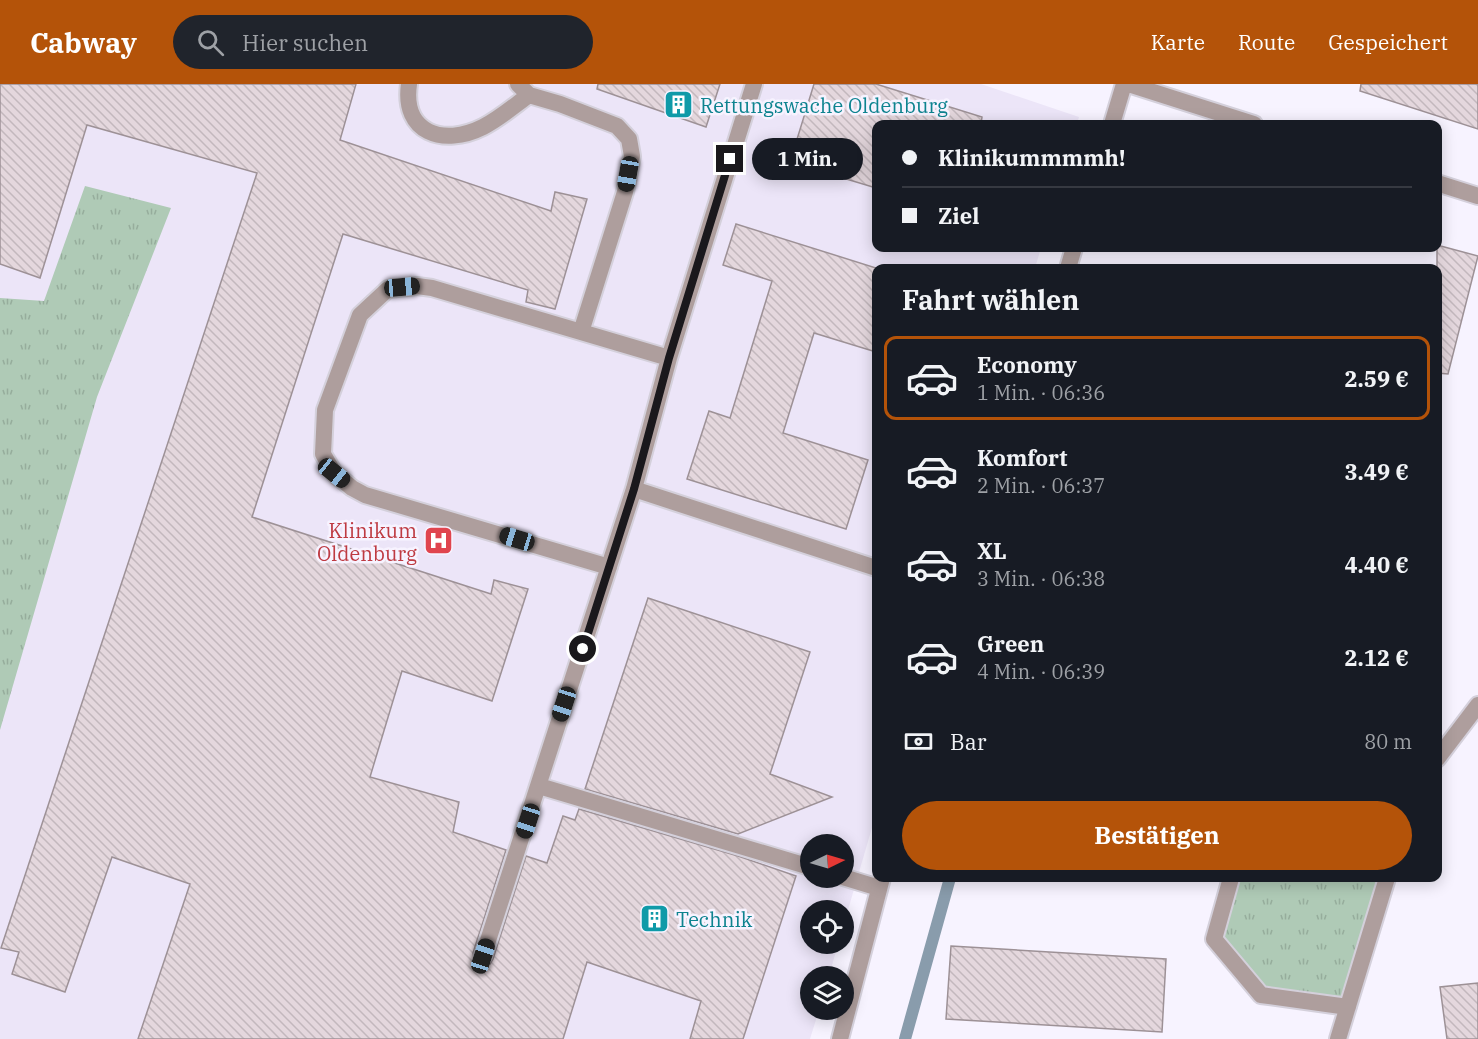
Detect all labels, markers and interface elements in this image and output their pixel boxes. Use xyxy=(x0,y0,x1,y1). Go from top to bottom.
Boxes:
search box xyxy=(173,15,593,69)
text: Cabway xyxy=(30,24,137,61)
icon: search xyxy=(194,26,227,59)
text: Hier suchen xyxy=(242,28,368,57)
text: Karte xyxy=(1151,28,1205,56)
text: Route xyxy=(1238,28,1295,56)
text: Gespeichert xyxy=(1328,28,1448,56)
building icon: Rettungswache Oldenburg xyxy=(663,89,695,121)
place label: Rettungswache Oldenburg xyxy=(700,92,948,119)
callout: 1 Min. xyxy=(751,138,862,180)
text: Klinikummmmh! xyxy=(938,143,1126,172)
route end xyxy=(716,145,743,172)
text: 1 Min. xyxy=(777,145,838,172)
car xyxy=(616,155,640,193)
text: Ziel xyxy=(938,201,979,230)
car xyxy=(383,276,421,298)
text: Fahrt wählen xyxy=(902,282,1079,317)
text: Economy xyxy=(977,350,1077,379)
icon: car xyxy=(905,351,959,405)
text: 2.59 € xyxy=(1344,364,1409,393)
text: 1 Min. · 06:36 xyxy=(977,379,1105,406)
text: Komfort xyxy=(977,443,1067,472)
icon: car xyxy=(905,444,959,498)
car xyxy=(314,455,354,491)
text: 3.49 € xyxy=(1344,457,1409,486)
text: 2 Min. · 06:37 xyxy=(977,472,1105,499)
place label: Klinikum Oldenburg xyxy=(317,517,417,567)
hospital icon: Klinikum Oldenburg xyxy=(422,525,454,557)
car xyxy=(497,525,537,553)
text: XL xyxy=(977,536,1007,565)
icon: car xyxy=(905,537,959,591)
text: 4.40 € xyxy=(1344,550,1409,579)
text: 3 Min. · 06:38 xyxy=(977,565,1105,592)
text: Green xyxy=(977,629,1044,658)
icon: car xyxy=(905,630,959,684)
route start xyxy=(569,635,596,662)
text: 2.12 € xyxy=(1344,643,1409,672)
text: 4 Min. · 06:39 xyxy=(977,658,1105,685)
car xyxy=(550,684,578,724)
icon: cash xyxy=(902,725,935,758)
text: Bar xyxy=(950,727,987,756)
text: 80 m xyxy=(1364,728,1412,755)
car xyxy=(514,801,542,841)
button: Bestätigen xyxy=(902,801,1412,870)
north arrow xyxy=(800,834,854,888)
map controls xyxy=(800,834,854,1020)
button: locate xyxy=(800,900,854,954)
building icon: Technik xyxy=(639,903,671,935)
place label: Technik xyxy=(676,906,753,933)
car xyxy=(469,936,497,976)
button: layers xyxy=(800,966,854,1020)

